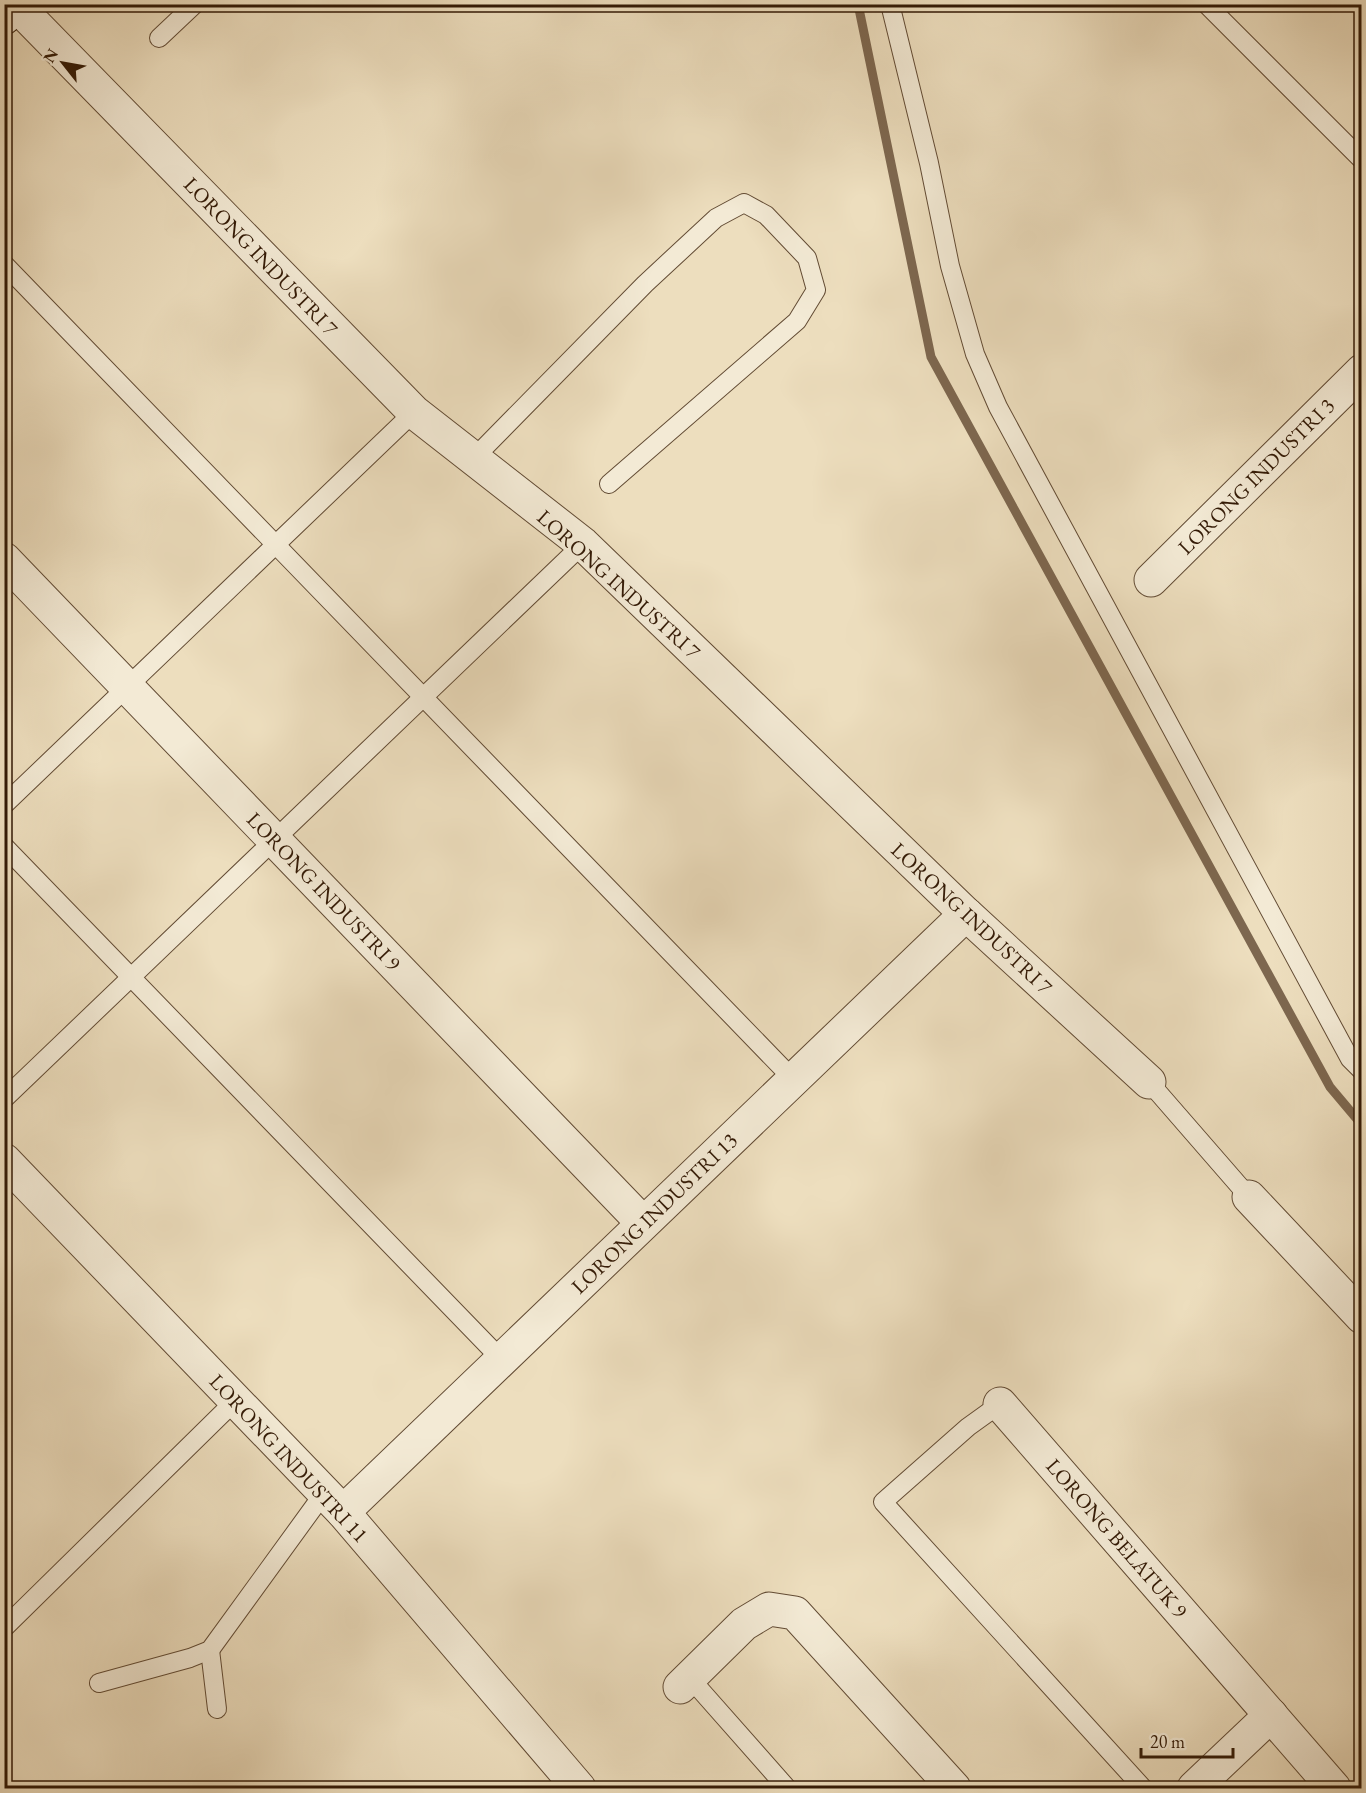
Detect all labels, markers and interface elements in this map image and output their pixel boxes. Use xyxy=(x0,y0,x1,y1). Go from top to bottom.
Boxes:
north arrow xyxy=(33,33,93,93)
text: N xyxy=(38,45,63,66)
street label: LORONG INDUSTRI 7 xyxy=(178,171,345,342)
street label: LORONG INDUSTRI 3 xyxy=(1172,392,1340,560)
street label: LORONG INDUSTRI 7 xyxy=(532,503,707,665)
street label: LORONG INDUSTRI 9 xyxy=(241,806,407,976)
street label: LORONG INDUSTRI 7 xyxy=(886,836,1059,1000)
street label: LORONG INDUSTRI 13 xyxy=(565,1127,743,1299)
street label: LORONG INDUSTRI 11 xyxy=(204,1368,374,1548)
street label: LORONG BELATUK 9 xyxy=(1040,1453,1194,1623)
scale bar xyxy=(1141,1721,1232,1759)
text: 20 m xyxy=(1150,1730,1185,1753)

